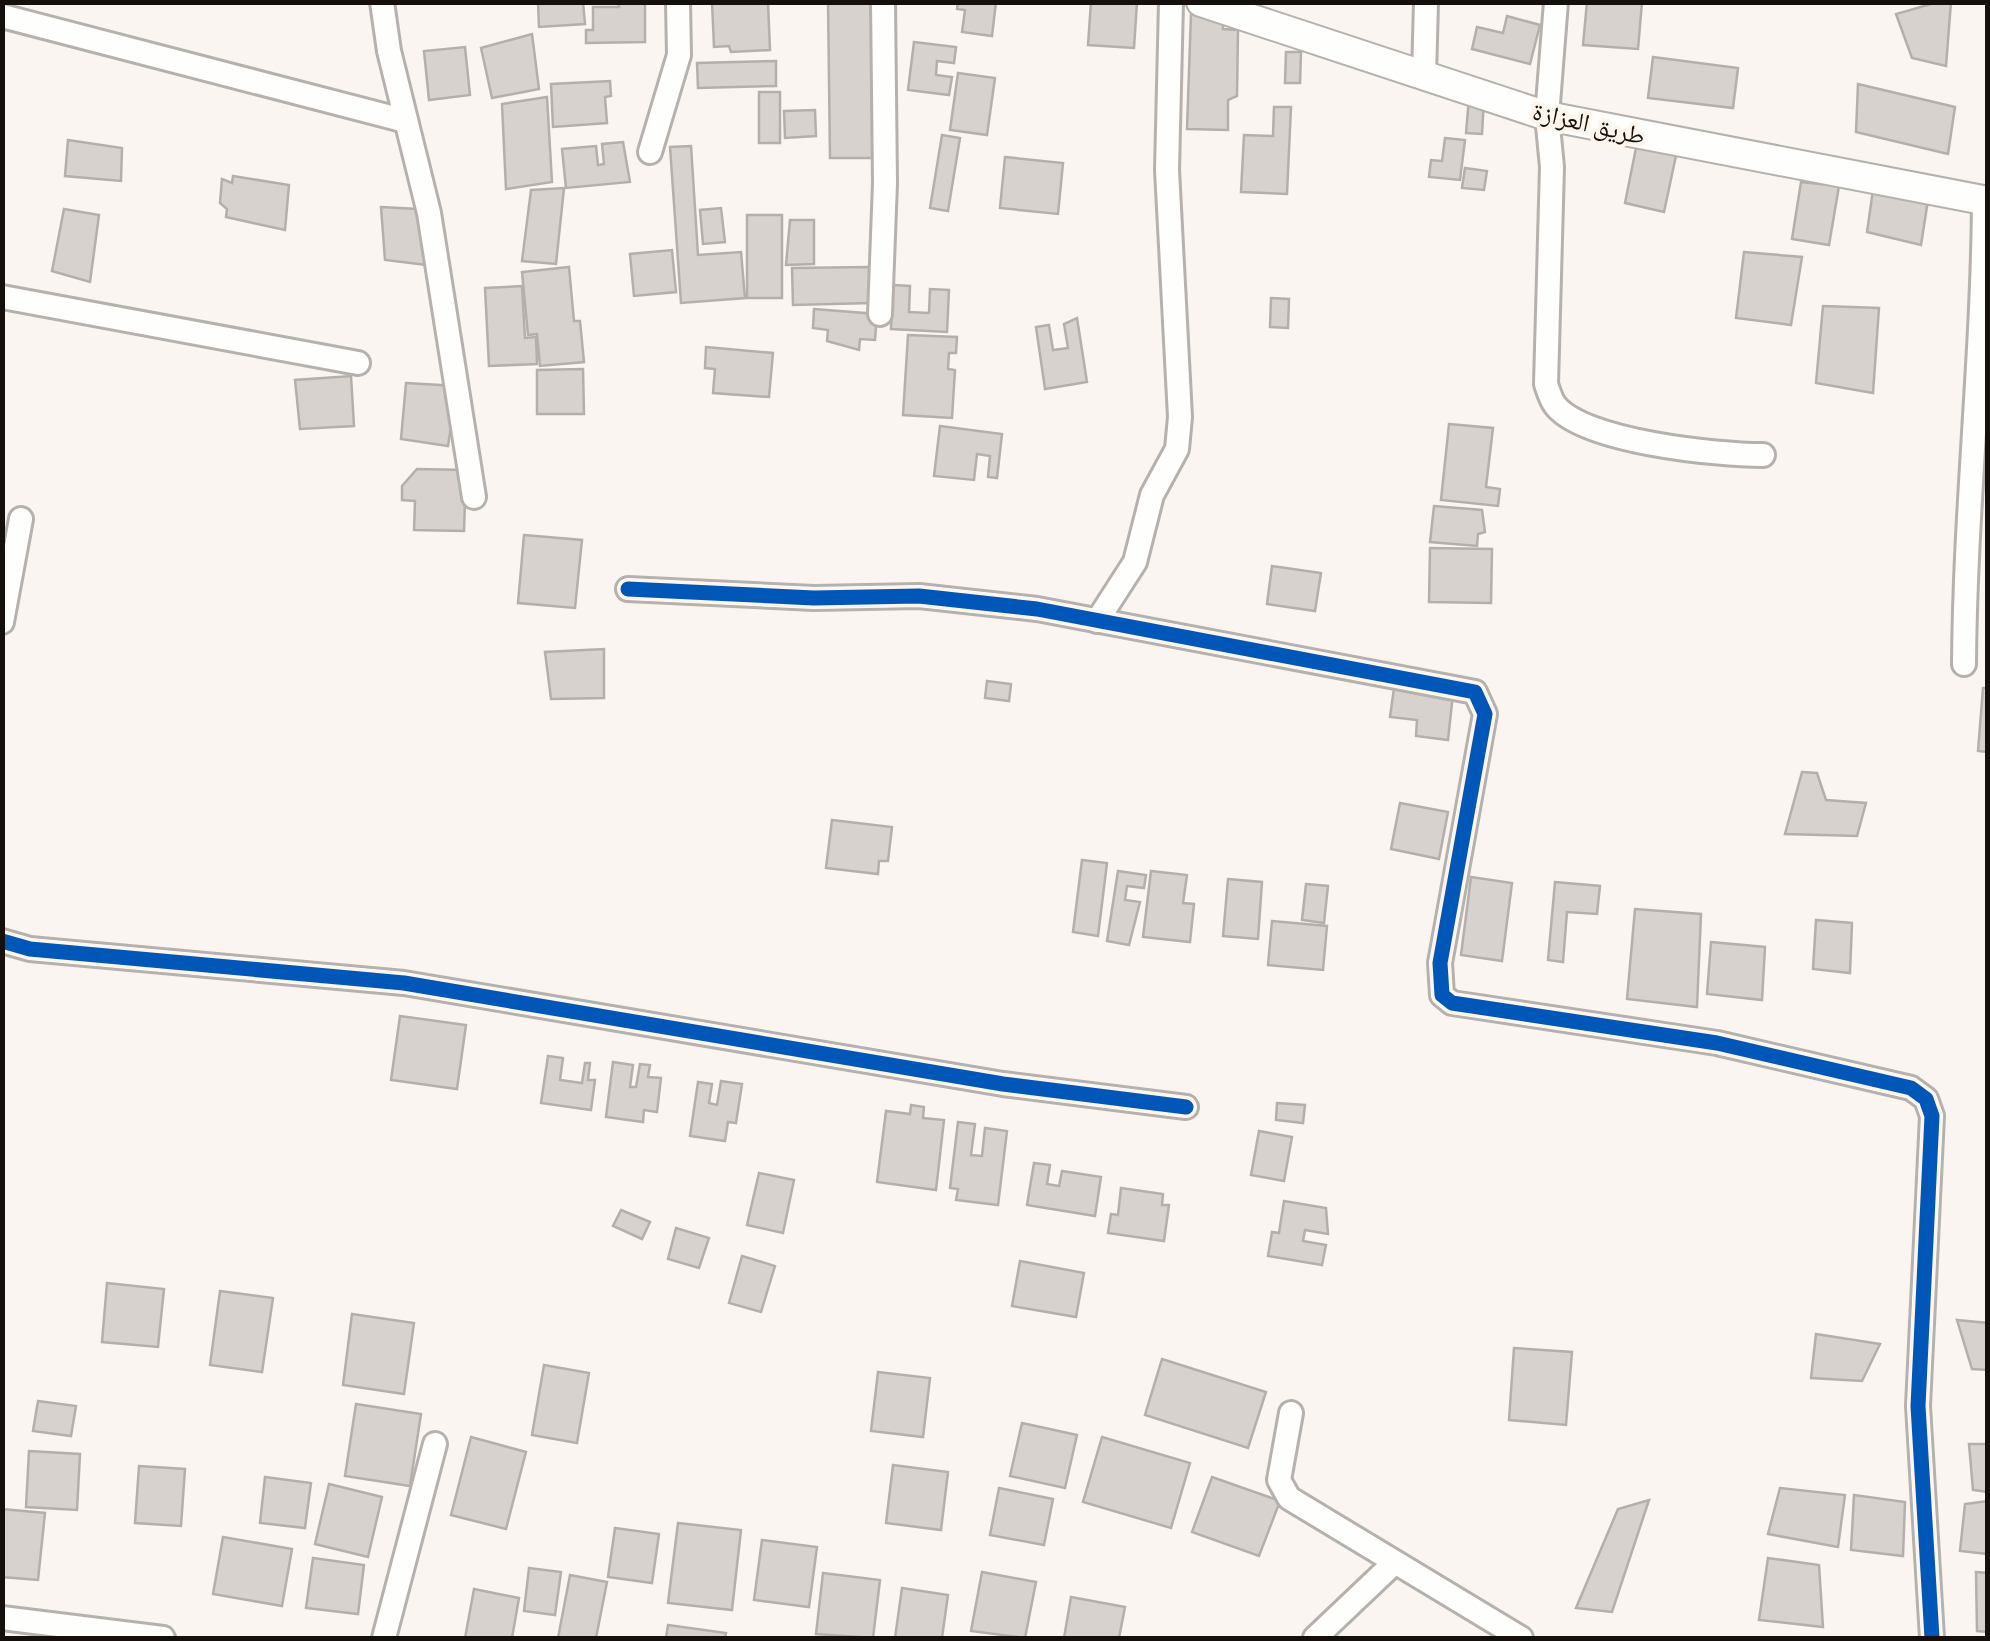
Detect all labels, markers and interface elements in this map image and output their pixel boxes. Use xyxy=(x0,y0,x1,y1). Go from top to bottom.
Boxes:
street label: طريق العزازة xyxy=(1530,96,1648,151)

